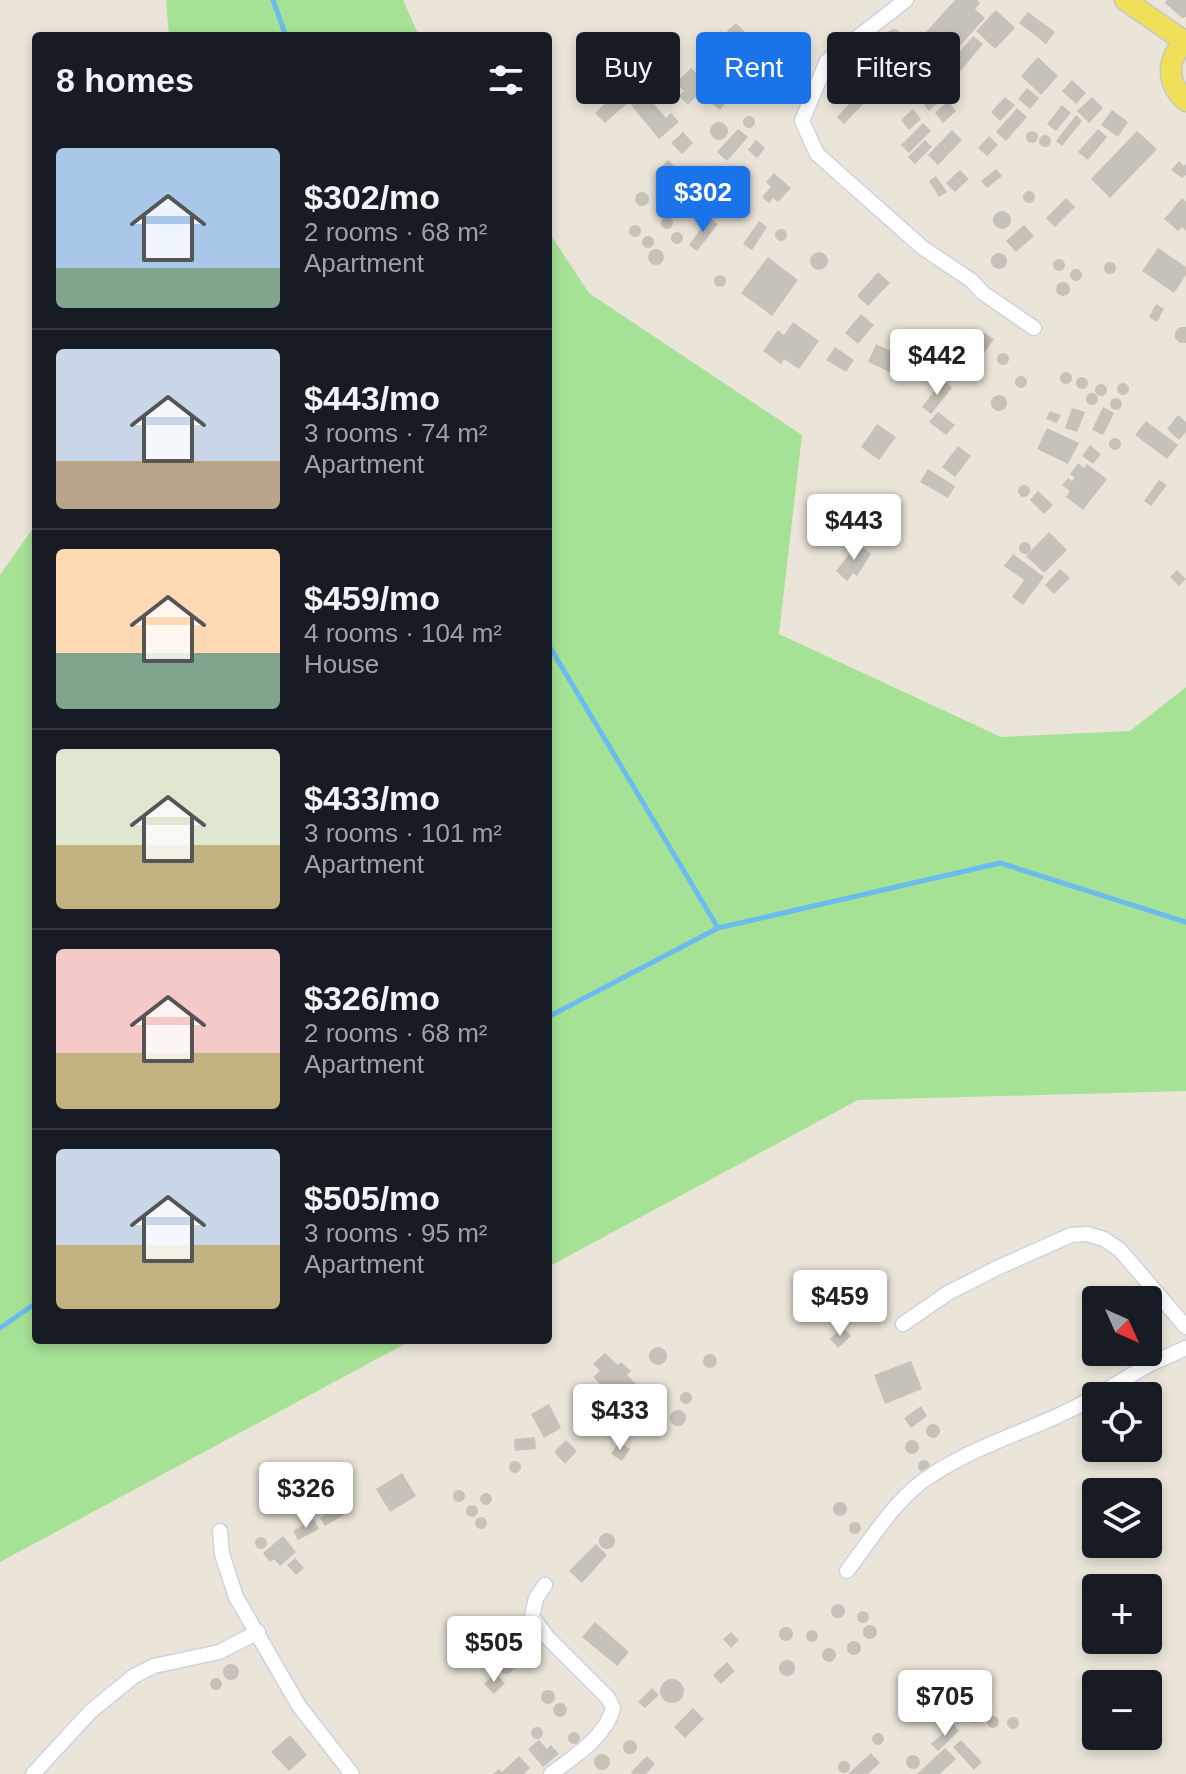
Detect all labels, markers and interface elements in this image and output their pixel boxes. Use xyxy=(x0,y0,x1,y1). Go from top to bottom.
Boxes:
chip: Buy xyxy=(576,32,680,104)
chip: Rent xyxy=(696,32,811,104)
chip: Filters xyxy=(827,32,960,104)
icon: filters xyxy=(484,58,528,102)
text: 8 homes xyxy=(56,61,194,99)
pin: $302 xyxy=(656,166,750,234)
text: $302 xyxy=(674,177,732,207)
text: $302/mo xyxy=(304,178,440,216)
icon: home xyxy=(120,180,216,276)
text: 2 rooms · 68 m² xyxy=(304,217,488,247)
text: Apartment xyxy=(304,248,424,278)
pin: $442 xyxy=(890,329,984,397)
text: $442 xyxy=(908,340,966,370)
text: $443/mo xyxy=(304,379,440,417)
icon: home xyxy=(120,381,216,477)
text: 3 rooms · 74 m² xyxy=(304,418,488,448)
text: Apartment xyxy=(304,449,424,479)
pin: $443 xyxy=(807,494,901,562)
text: $443 xyxy=(825,505,883,535)
text: $459/mo xyxy=(304,579,440,617)
icon: home xyxy=(120,581,216,677)
text: 4 rooms · 104 m² xyxy=(304,618,502,648)
text: House xyxy=(304,649,379,679)
text: $433/mo xyxy=(304,779,440,817)
icon: home xyxy=(120,781,216,877)
text: 3 rooms · 101 m² xyxy=(304,818,502,848)
text: Apartment xyxy=(304,849,424,879)
text: $326/mo xyxy=(304,979,440,1017)
icon: home xyxy=(120,981,216,1077)
text: 2 rooms · 68 m² xyxy=(304,1018,488,1048)
text: Apartment xyxy=(304,1049,424,1079)
text: $505/mo xyxy=(304,1179,440,1217)
icon: home xyxy=(120,1181,216,1277)
text: 3 rooms · 95 m² xyxy=(304,1218,488,1248)
text: Apartment xyxy=(304,1249,424,1279)
pin: $459 xyxy=(793,1270,887,1338)
text: $459 xyxy=(811,1281,869,1311)
north arrow xyxy=(1082,1286,1162,1366)
map controls xyxy=(1082,1286,1162,1750)
button: locate xyxy=(1082,1382,1162,1462)
pin: $433 xyxy=(573,1384,667,1452)
text: $433 xyxy=(591,1395,649,1425)
pin: $326 xyxy=(259,1462,353,1530)
text: $326 xyxy=(277,1473,335,1503)
button: layers xyxy=(1082,1478,1162,1558)
button: + xyxy=(1082,1574,1162,1654)
pin: $505 xyxy=(447,1616,541,1684)
text: $505 xyxy=(465,1627,523,1657)
pin: $705 xyxy=(898,1670,992,1738)
button: − xyxy=(1082,1670,1162,1750)
text: $705 xyxy=(916,1681,974,1711)

